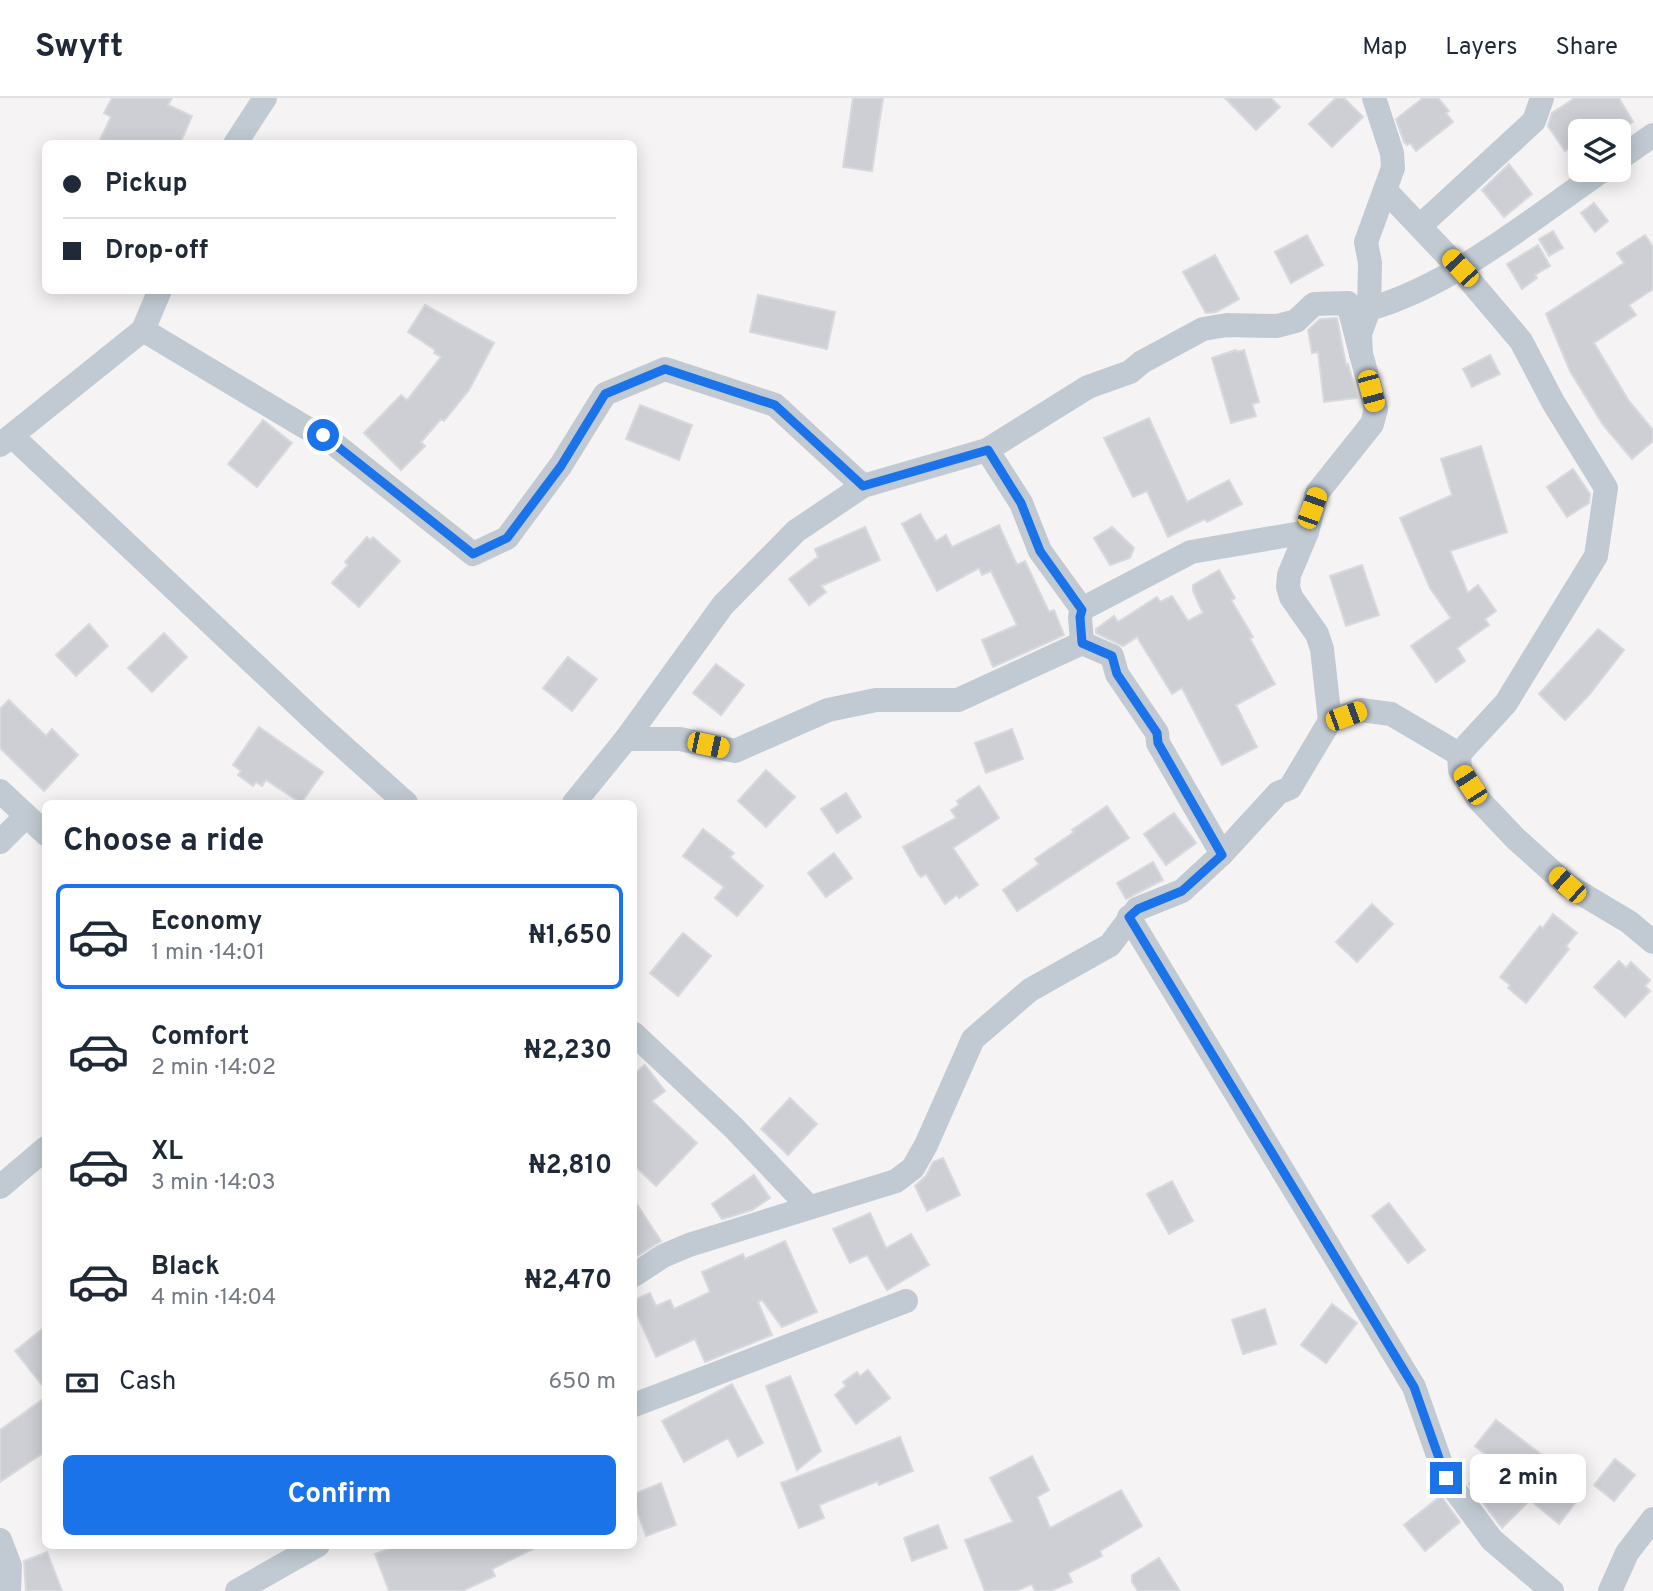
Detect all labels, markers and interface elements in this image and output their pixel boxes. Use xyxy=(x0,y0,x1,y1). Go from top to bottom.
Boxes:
text: Swyft xyxy=(35,27,123,69)
text: Map xyxy=(1362,33,1407,63)
text: Layers xyxy=(1445,33,1517,63)
text: Share xyxy=(1555,33,1618,63)
map controls xyxy=(1568,119,1631,182)
button: layers xyxy=(1568,119,1631,182)
text: Pickup xyxy=(105,168,188,201)
text: Drop-off xyxy=(105,235,208,268)
car xyxy=(1438,245,1483,291)
car xyxy=(1356,368,1387,414)
route start xyxy=(307,419,339,451)
car xyxy=(1295,485,1330,531)
car xyxy=(1323,699,1370,733)
car xyxy=(686,730,731,760)
car xyxy=(1450,762,1491,808)
text: Choose a ride xyxy=(63,822,264,862)
car xyxy=(1545,863,1590,907)
icon: car xyxy=(67,905,130,968)
text: Economy xyxy=(151,906,262,939)
text: ₦1,650 xyxy=(529,920,612,953)
text: 1 min · 14:01 xyxy=(151,939,265,968)
icon: car xyxy=(67,1020,130,1083)
text: Comfort xyxy=(151,1021,249,1054)
text: ₦2,230 xyxy=(524,1035,612,1068)
text: 2 min · 14:02 xyxy=(151,1054,276,1083)
icon: car xyxy=(67,1135,130,1198)
text: XL xyxy=(151,1136,183,1169)
text: ₦2,810 xyxy=(528,1150,612,1183)
text: 3 min · 14:03 xyxy=(151,1169,276,1198)
icon: car xyxy=(67,1250,130,1313)
text: Black xyxy=(151,1251,220,1284)
text: ₦2,470 xyxy=(524,1265,612,1298)
text: 4 min · 14:04 xyxy=(151,1284,276,1313)
icon: cash xyxy=(63,1364,101,1402)
text: Cash xyxy=(119,1366,176,1399)
text: 650 m xyxy=(548,1368,616,1397)
callout: 2 min xyxy=(1470,1454,1586,1502)
button: Confirm xyxy=(63,1455,616,1535)
route end xyxy=(1430,1462,1462,1494)
text: 2 min xyxy=(1498,1464,1558,1493)

